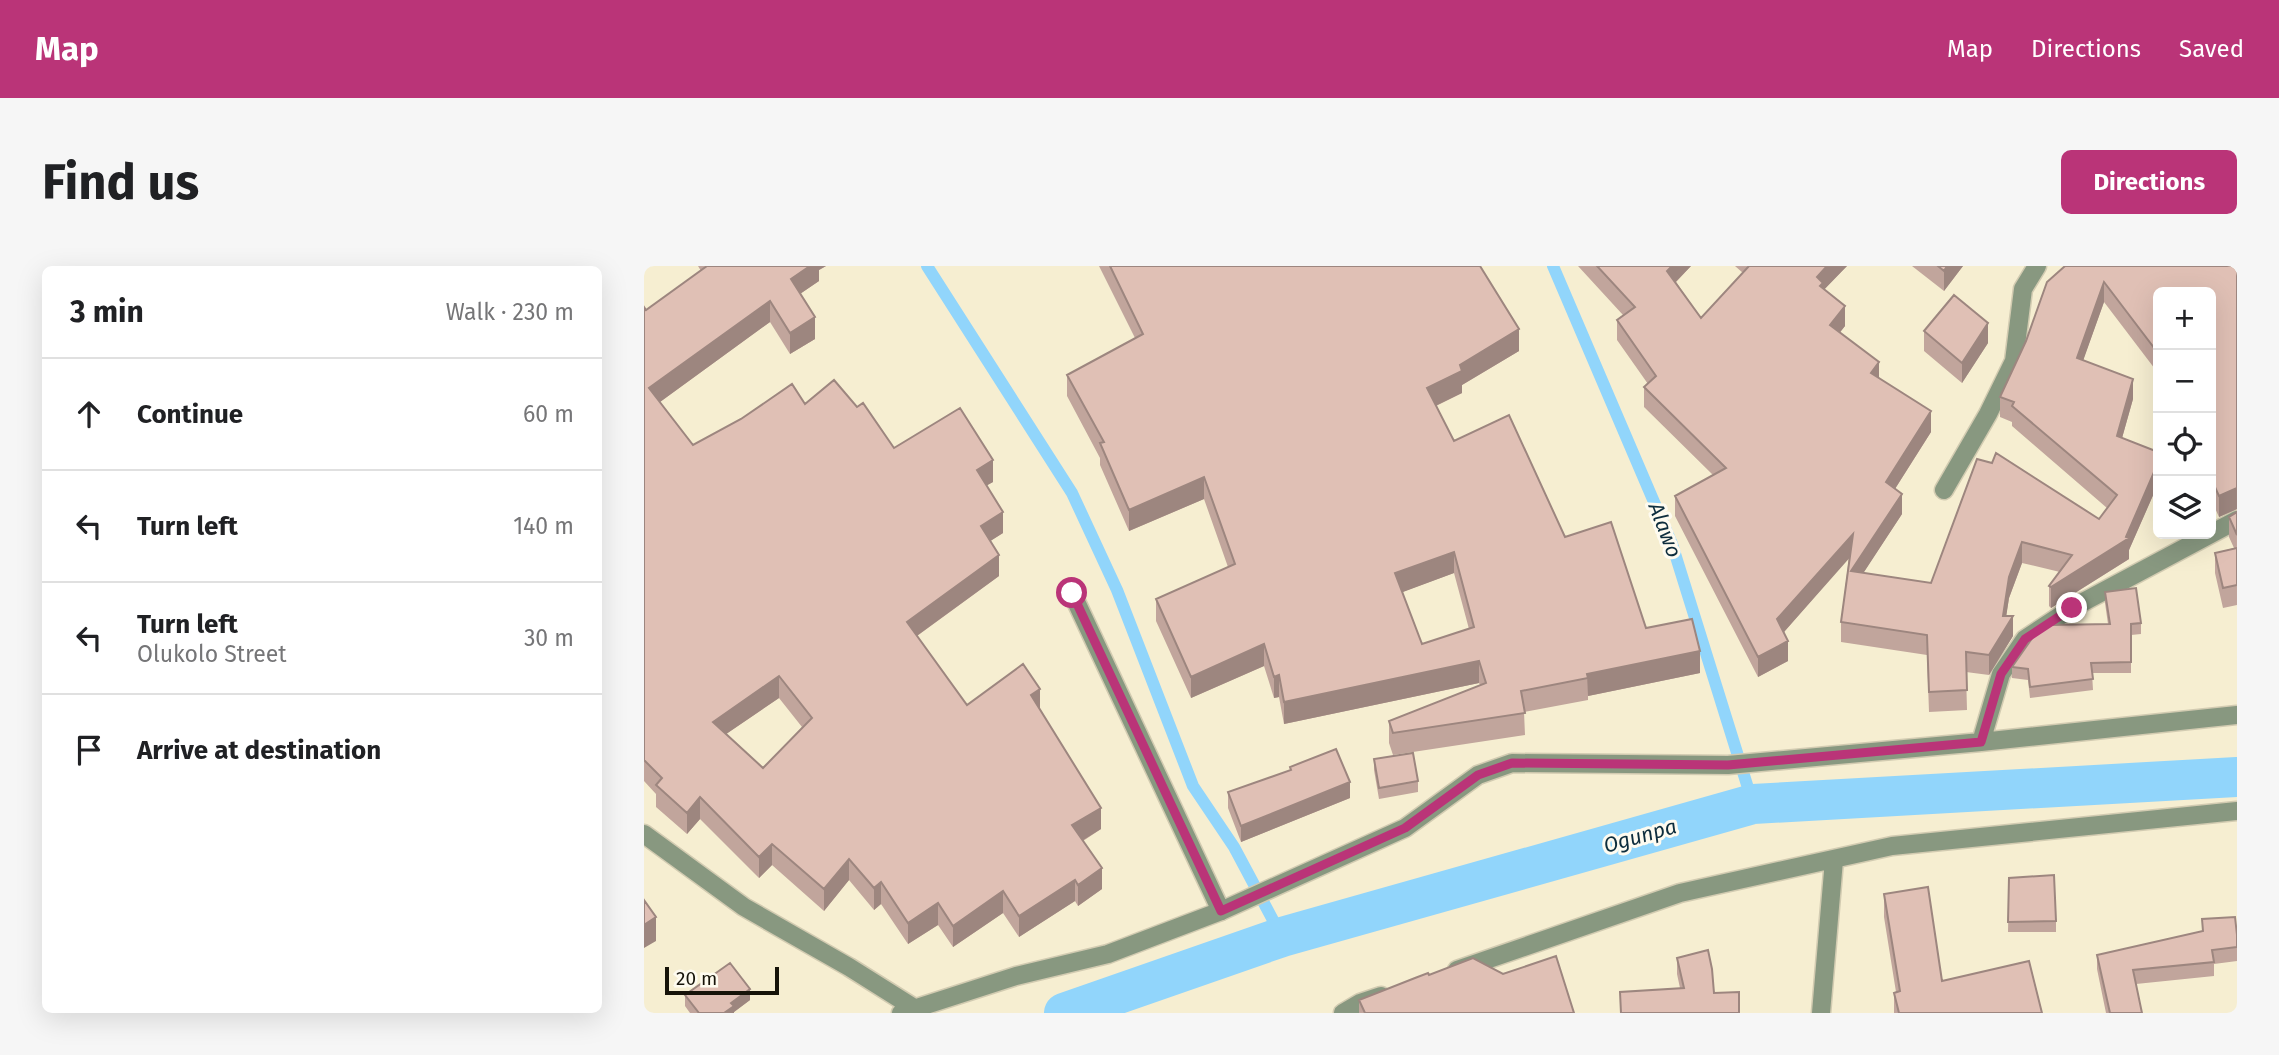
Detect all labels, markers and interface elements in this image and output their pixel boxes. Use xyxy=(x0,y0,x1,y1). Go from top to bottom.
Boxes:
text: Map xyxy=(35,29,99,69)
text: Map xyxy=(1947,35,1993,63)
text: Directions xyxy=(2031,35,2141,63)
text: Saved xyxy=(2179,35,2244,63)
button: Directions xyxy=(2061,150,2237,214)
text: Find us xyxy=(42,153,199,212)
map controls xyxy=(2153,287,2216,539)
button: + xyxy=(2153,287,2216,350)
text: 3 min xyxy=(70,294,144,330)
text: Walk · 230 m xyxy=(446,298,574,326)
button: − xyxy=(2153,350,2216,413)
icon: ahead xyxy=(70,395,108,433)
text: Continue xyxy=(137,399,243,430)
text: 60 m xyxy=(523,400,574,428)
button: locate xyxy=(2153,413,2216,476)
button: layers xyxy=(2153,476,2216,539)
water label: Alawo xyxy=(1642,498,1687,561)
icon: left xyxy=(70,507,108,545)
text: Turn left xyxy=(137,511,238,542)
text: 140 m xyxy=(513,512,574,540)
route start xyxy=(1056,577,1087,608)
route end xyxy=(2056,592,2087,623)
text: Turn left xyxy=(137,609,238,640)
icon: left xyxy=(70,619,108,657)
text: 30 m xyxy=(524,624,574,652)
text: Olukolo Street xyxy=(137,640,287,668)
icon: arrive xyxy=(70,731,108,769)
text: Arrive at destination xyxy=(137,735,381,766)
water label: Ogunpa xyxy=(1600,813,1680,859)
scale bar xyxy=(665,964,779,996)
text: 20 m xyxy=(676,967,717,990)

